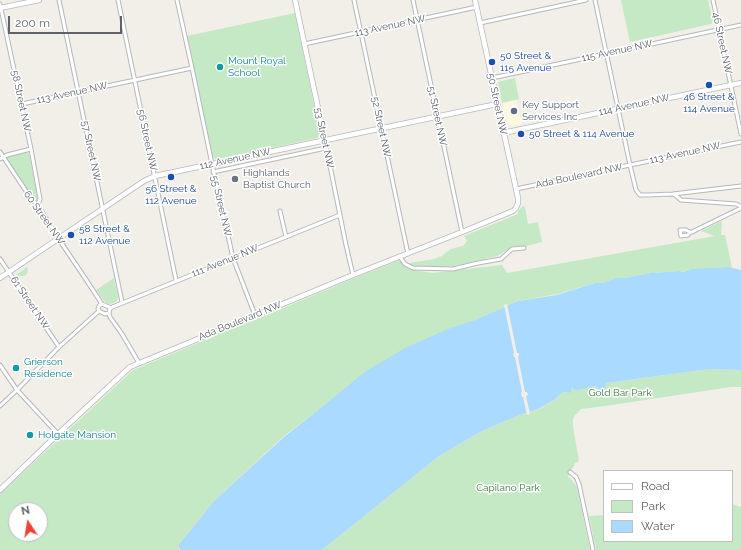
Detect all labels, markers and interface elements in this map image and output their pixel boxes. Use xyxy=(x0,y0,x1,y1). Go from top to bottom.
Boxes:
scale bar xyxy=(10,8,124,34)
street label: 46 Street NW xyxy=(710,11,734,75)
street label: 113 Avenue NW xyxy=(353,13,427,39)
text: 200 m xyxy=(15,16,50,30)
street label: 115 Avenue NW xyxy=(580,38,654,64)
place label: 50 Street & 115 Avenue xyxy=(500,50,552,74)
place label: Mount Royal School xyxy=(228,55,286,78)
marker: 50 Street & 115 Avenue xyxy=(487,57,497,67)
marker: Mount Royal School xyxy=(215,62,225,72)
street label: 58 Street NW xyxy=(9,69,33,133)
street label: 50 Street NW xyxy=(485,72,509,136)
street label: 113 Avenue NW xyxy=(35,80,109,106)
marker: 46 Street & 114 Avenue xyxy=(704,80,714,90)
street label: 51 Street NW xyxy=(425,85,449,147)
place label: 46 Street & 114 Avenue xyxy=(683,91,735,114)
street label: 114 Avenue NW xyxy=(597,92,671,118)
street label: 52 Street NW xyxy=(369,96,393,158)
place label: Key Support Services Inc xyxy=(522,99,579,122)
marker: Key Support Services Inc xyxy=(509,106,519,116)
street label: 53 Street NW xyxy=(312,107,336,169)
street label: 56 Street NW xyxy=(135,108,159,172)
street label: 57 Street NW xyxy=(79,120,103,182)
place label: 50 Street & 114 Avenue xyxy=(529,128,634,140)
marker: 50 Street & 114 Avenue xyxy=(516,129,526,139)
street label: 113 Avenue NW xyxy=(648,140,722,166)
street label: 112 Avenue NW xyxy=(198,146,272,172)
street label: Ada Boulevard NW xyxy=(534,161,624,191)
place label: Highlands Baptist Church xyxy=(243,167,311,190)
marker: 56 Street & 112 Avenue xyxy=(166,172,176,182)
street label: 55 Street NW xyxy=(208,174,234,238)
marker: Highlands Baptist Church xyxy=(230,174,240,184)
place label: 56 Street & 112 Avenue xyxy=(145,183,197,206)
street label: 60 Street NW xyxy=(21,189,67,247)
place label: 58 Street & 112 Avenue xyxy=(79,223,130,246)
marker: 58 Street & 112 Avenue xyxy=(66,230,76,240)
street label: 111 Avenue NW xyxy=(190,242,260,280)
street label: 61 Street NW xyxy=(8,274,52,332)
street label: Ada Boulevard NW xyxy=(197,299,283,343)
place label: Grierson Residence xyxy=(24,356,72,380)
marker: Grierson Residence xyxy=(11,363,21,373)
park label: Gold Bar Park xyxy=(588,387,652,399)
place label: Holgate Mansion xyxy=(38,429,116,441)
marker: Holgate Mansion xyxy=(25,430,35,440)
legend xyxy=(603,470,733,542)
text: Road xyxy=(641,479,670,493)
park label: Capilano Park xyxy=(476,482,540,494)
text: Park xyxy=(641,499,666,513)
north arrow xyxy=(8,502,48,542)
text: N xyxy=(20,504,31,518)
text: Water xyxy=(641,519,675,533)

